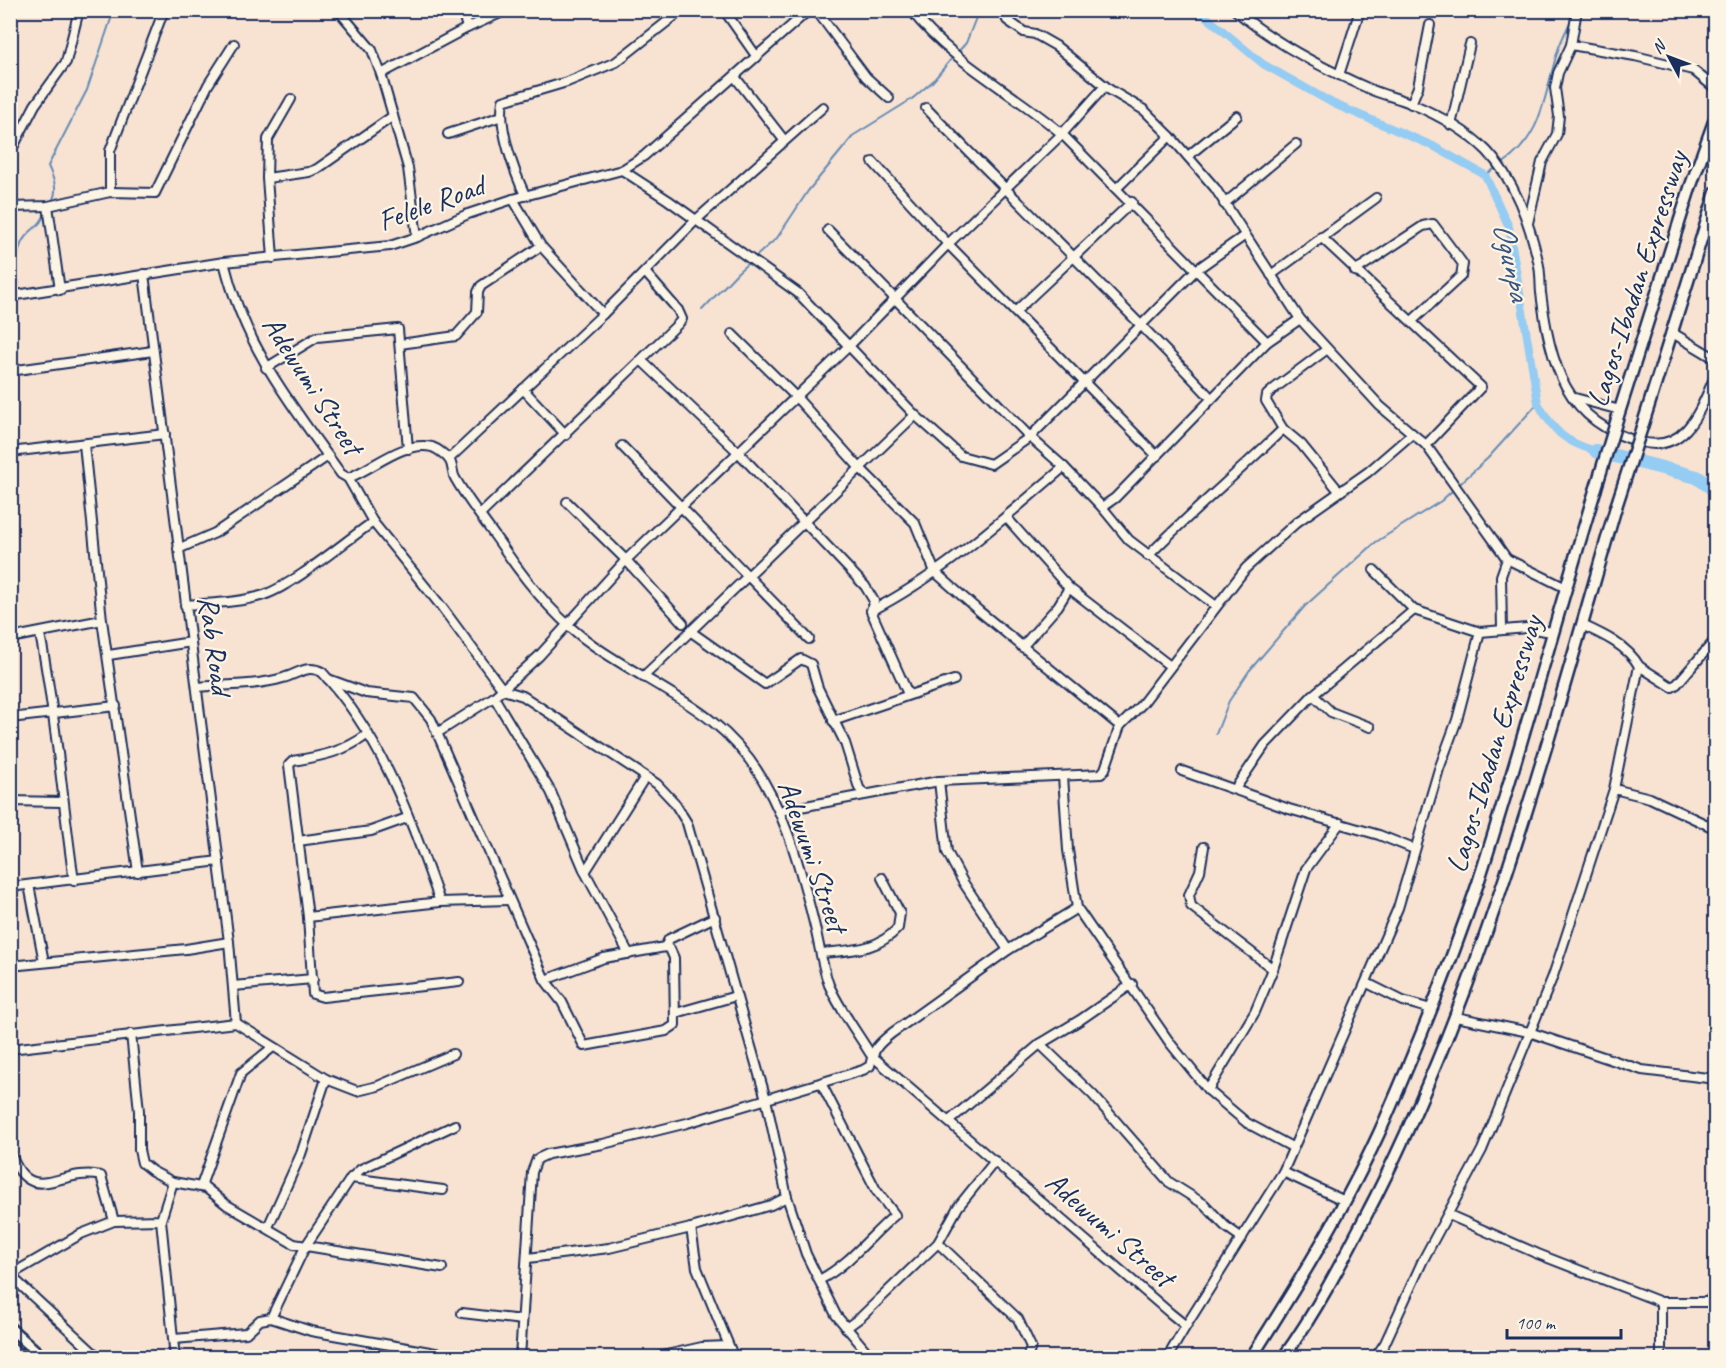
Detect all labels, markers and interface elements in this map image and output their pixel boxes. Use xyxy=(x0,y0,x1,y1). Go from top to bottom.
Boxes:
north arrow xyxy=(1639,27,1699,87)
text: N xyxy=(1648,35,1671,58)
street label: Lagos-Ibadan Expressway xyxy=(1578,144,1697,412)
street label: Felele Road xyxy=(373,165,493,240)
water label: Ogunpa xyxy=(1483,218,1542,307)
street label: Adewumi Street xyxy=(254,308,374,465)
street label: Rab Road xyxy=(189,593,241,701)
street label: Lagos-Ibadan Expressway xyxy=(1437,608,1552,877)
street label: Adewumi Street xyxy=(769,775,858,941)
street label: Adewumi Street xyxy=(1038,1163,1185,1298)
scale bar xyxy=(1507,1302,1621,1340)
text: 100 m xyxy=(1516,1312,1557,1334)

